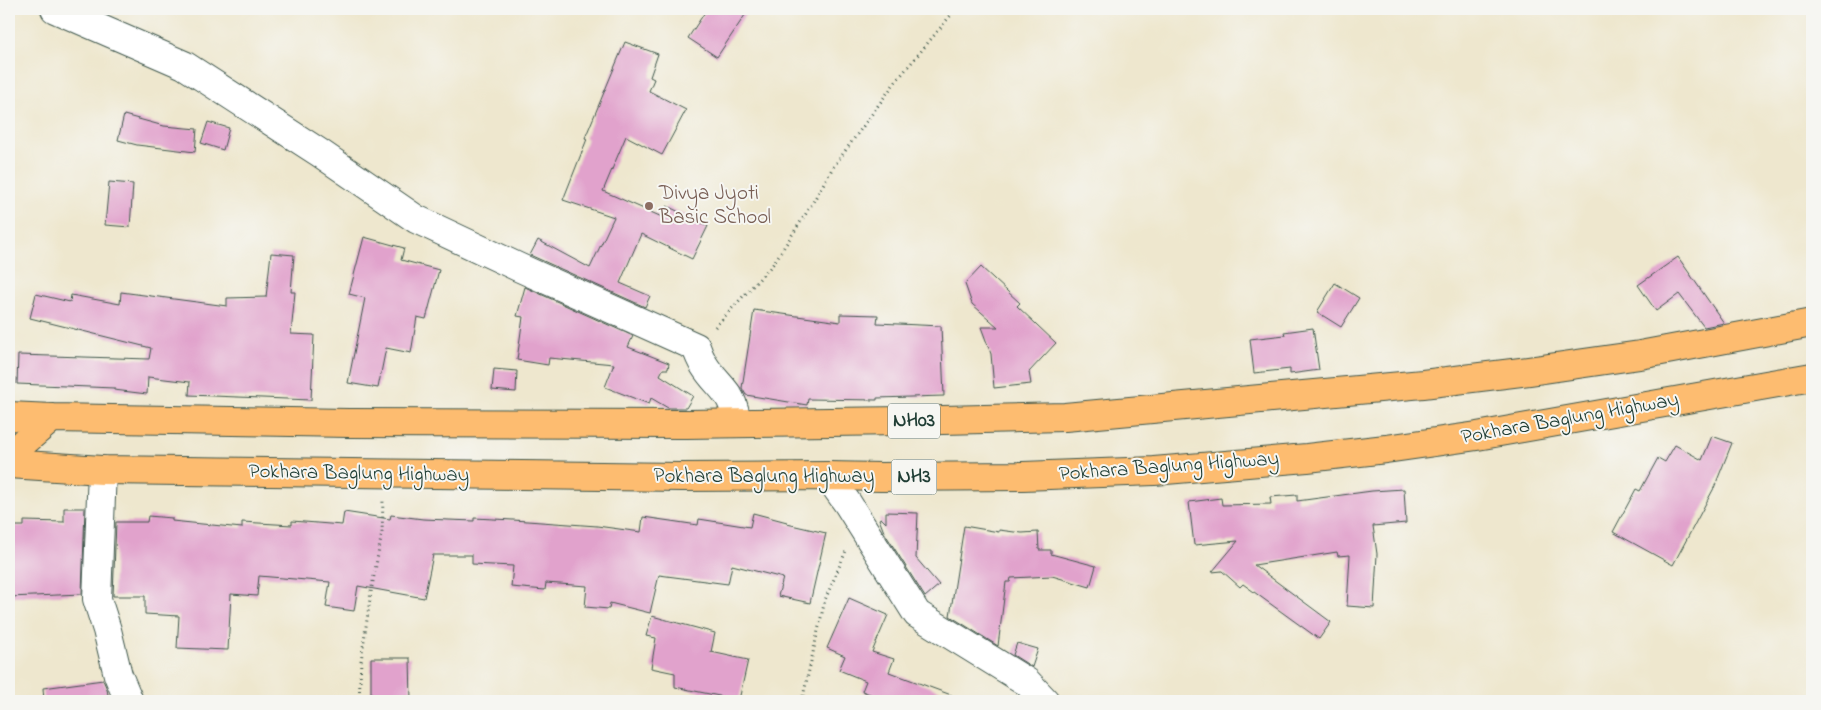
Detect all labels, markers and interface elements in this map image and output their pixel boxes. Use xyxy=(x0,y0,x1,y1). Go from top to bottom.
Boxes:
place label: Divya Jyoti Basic School xyxy=(658,179,771,233)
marker: Divya Jyoti Basic School xyxy=(643,200,655,212)
street label: Pokhara Baglung Highway xyxy=(1459,385,1682,455)
road number: NH03 xyxy=(888,404,940,438)
street label: Pokhara Baglung Highway xyxy=(1058,444,1280,492)
street label: Pokhara Baglung Highway xyxy=(248,457,470,493)
road number: NH3 xyxy=(892,460,936,494)
street label: Pokhara Baglung Highway xyxy=(654,462,874,494)

